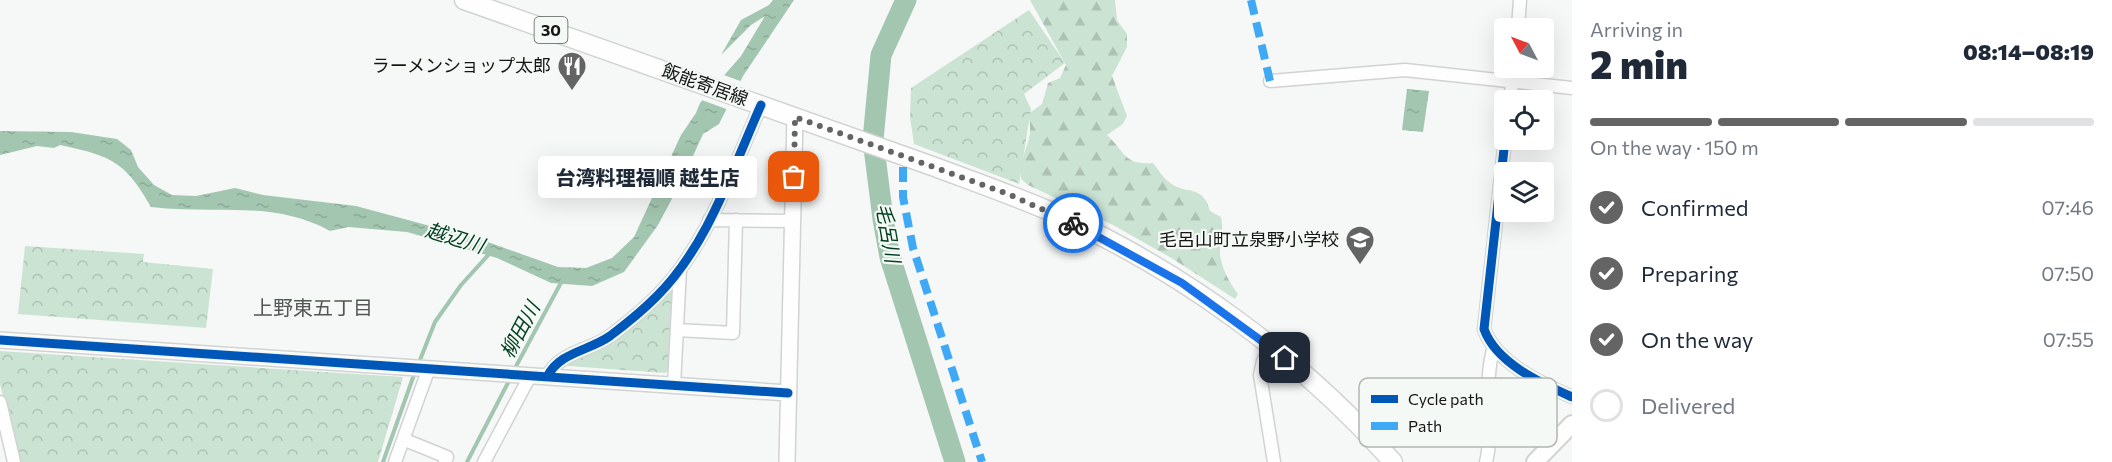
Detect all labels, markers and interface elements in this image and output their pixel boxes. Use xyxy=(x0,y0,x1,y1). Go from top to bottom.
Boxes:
road number: 30 xyxy=(534,17,568,43)
text: Arriving in xyxy=(1590,17,1683,41)
north arrow xyxy=(1494,18,1554,78)
map controls xyxy=(1494,18,1554,222)
text: 08:14–08:19 xyxy=(1963,38,2094,65)
text: 2 min xyxy=(1590,39,1688,87)
restaurant icon: ラーメンショップ太郎 xyxy=(556,50,588,92)
place label: ラーメンショップ太郎 xyxy=(372,54,551,76)
street label: 飯能寄居線 xyxy=(659,58,751,110)
button: locate xyxy=(1494,90,1554,150)
text: On the way · 150 m xyxy=(1590,135,1759,159)
pin xyxy=(768,151,819,202)
callout: 台湾料理福順 越生店 xyxy=(539,156,758,198)
icon: bag xyxy=(777,160,810,193)
button: layers xyxy=(1494,162,1554,222)
text: 台湾料理福順 越生店 xyxy=(556,165,739,189)
icon: check xyxy=(1590,191,1623,224)
courier xyxy=(1043,193,1103,253)
text: Confirmed xyxy=(1641,194,1748,221)
text: 07:46 xyxy=(2042,195,2094,219)
water label: 毛呂川 xyxy=(872,201,906,266)
icon: bike xyxy=(1057,207,1090,240)
water label: 越辺川 xyxy=(423,217,489,258)
school or university icon: 毛呂山町立泉野小学校 xyxy=(1344,224,1376,266)
place label: 毛呂山町立泉野小学校 xyxy=(1159,228,1339,250)
icon: check xyxy=(1590,257,1623,290)
text: Preparing xyxy=(1641,260,1738,287)
text: 07:50 xyxy=(2041,261,2094,285)
district label: 上野東五丁目 xyxy=(253,295,373,319)
water label: 柳田川 xyxy=(494,296,545,362)
icon: check xyxy=(1590,323,1623,356)
text: On the way xyxy=(1641,326,1753,353)
text: 07:55 xyxy=(2043,327,2094,351)
pin xyxy=(1259,332,1310,383)
icon: home xyxy=(1268,341,1301,374)
legend xyxy=(1359,378,1557,447)
text: Cycle path xyxy=(1408,389,1484,408)
text: Delivered xyxy=(1641,392,1735,419)
text: Path xyxy=(1408,416,1442,435)

